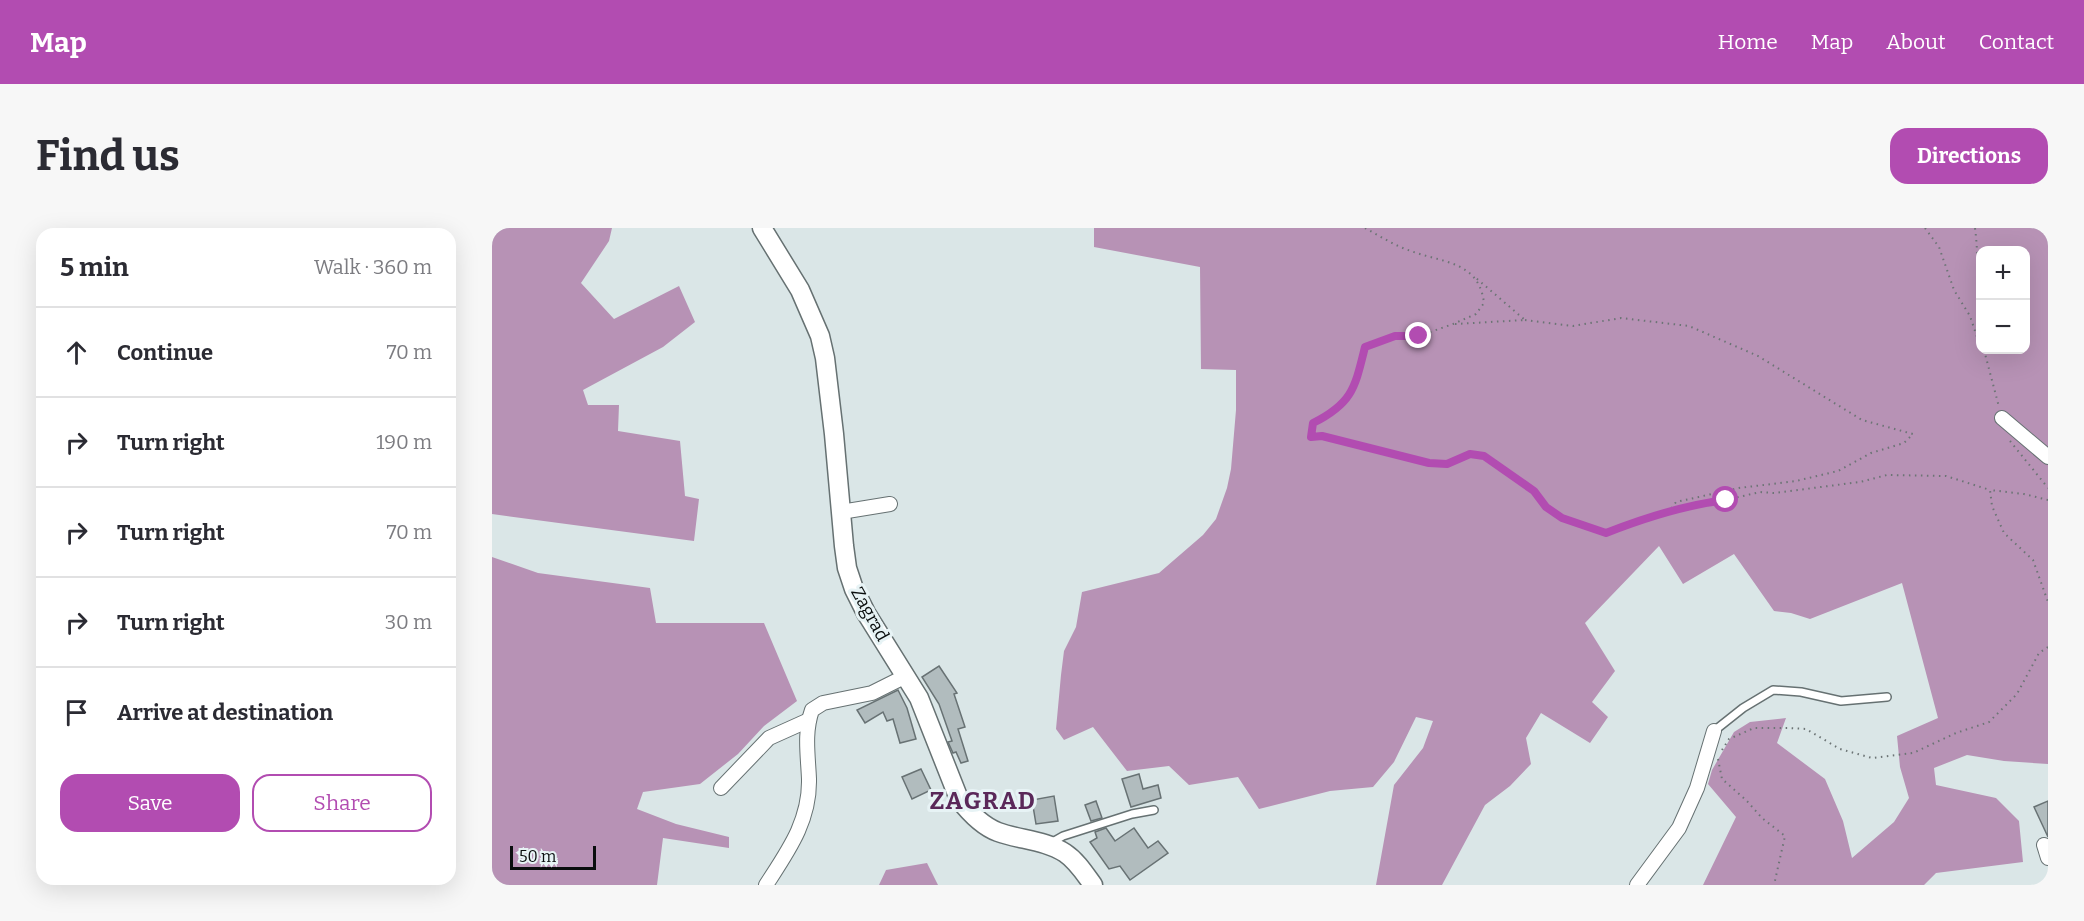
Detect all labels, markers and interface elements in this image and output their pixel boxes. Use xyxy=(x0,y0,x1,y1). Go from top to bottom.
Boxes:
text: Map xyxy=(30,26,87,59)
text: Home xyxy=(1718,29,1778,55)
text: Map xyxy=(1811,29,1853,55)
text: About xyxy=(1886,29,1946,55)
text: Contact xyxy=(1979,29,2054,55)
button: Directions xyxy=(1890,128,2048,184)
text: Find us xyxy=(36,131,180,181)
map controls xyxy=(1976,246,2030,354)
button: + xyxy=(1976,246,2030,300)
text: 5 min xyxy=(60,252,129,283)
text: Walk · 360 m xyxy=(314,255,432,279)
button: − xyxy=(1976,300,2030,354)
route end xyxy=(1405,322,1431,348)
icon: ahead xyxy=(60,336,93,369)
text: Continue xyxy=(117,339,213,366)
text: 70 m xyxy=(386,340,432,364)
icon: right xyxy=(60,426,93,459)
text: Turn right xyxy=(117,429,225,456)
text: 190 m xyxy=(376,430,432,454)
route start xyxy=(1712,486,1738,512)
icon: right xyxy=(60,516,93,549)
text: Turn right xyxy=(117,519,225,546)
text: 70 m xyxy=(386,520,432,544)
street label: Zagrad xyxy=(846,583,894,645)
icon: right xyxy=(60,606,93,639)
text: Turn right xyxy=(117,609,225,636)
text: 30 m xyxy=(385,610,432,634)
icon: arrive xyxy=(60,696,93,729)
text: Arrive at destination xyxy=(117,699,333,726)
button: Save xyxy=(60,774,240,832)
button: Share xyxy=(252,774,432,832)
district label: ZAGRAD xyxy=(930,787,1036,815)
scale bar xyxy=(510,843,596,870)
text: 50 m xyxy=(519,847,556,866)

